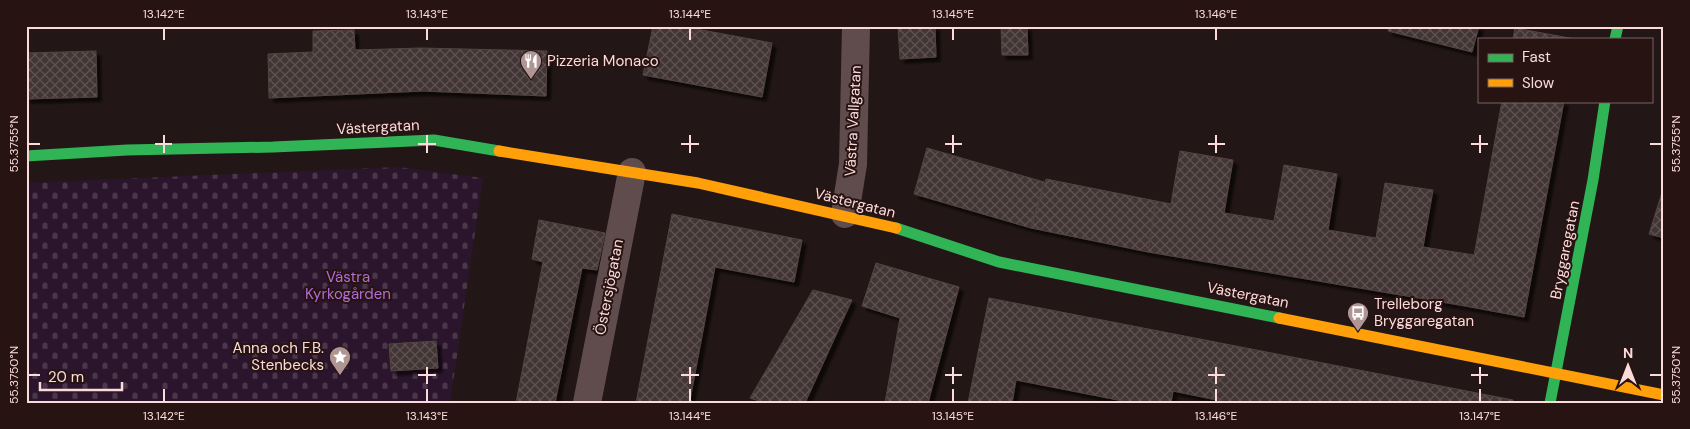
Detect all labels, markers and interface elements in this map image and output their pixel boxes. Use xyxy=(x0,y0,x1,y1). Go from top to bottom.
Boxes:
text: 13.142°E xyxy=(143,6,185,22)
text: 13.143°E xyxy=(406,6,448,22)
text: 13.144°E xyxy=(669,6,711,22)
text: 13.145°E xyxy=(932,6,974,22)
text: 13.146°E xyxy=(1195,6,1237,22)
legend xyxy=(1478,38,1652,102)
text: Fast xyxy=(1522,47,1551,67)
restaurant icon: Pizzeria Monaco xyxy=(519,49,543,80)
place label: Pizzeria Monaco xyxy=(547,51,659,71)
street label: Västra Vallgatan xyxy=(840,65,866,177)
text: Slow xyxy=(1522,73,1555,93)
text: 55.3755°N xyxy=(6,115,22,173)
street label: Västergatan xyxy=(336,115,420,139)
text: 55.3755°N xyxy=(1668,115,1684,173)
street label: Västergatan xyxy=(812,183,898,223)
street label: Bryggaregatan xyxy=(1546,199,1584,301)
street label: Östersjögatan xyxy=(590,237,628,337)
park label: Västra Kyrkogården xyxy=(305,267,391,304)
street label: Västergatan xyxy=(1205,277,1291,313)
place label: Trelleborg Bryggaregatan xyxy=(1374,294,1474,331)
bus stop icon: Trelleborg Bryggaregatan xyxy=(1346,301,1370,332)
place label: Anna och F.B. Stenbecks xyxy=(232,338,324,375)
north arrow xyxy=(1602,342,1652,392)
text: N xyxy=(1623,344,1633,362)
place icon: Anna och F.B. Stenbecks xyxy=(328,345,352,376)
text: 55.3750°N xyxy=(6,346,22,404)
text: 55.3750°N xyxy=(1668,346,1684,404)
scale bar xyxy=(40,359,122,391)
text: 20 m xyxy=(48,367,84,387)
text: 13.142°E xyxy=(143,408,185,424)
text: 13.143°E xyxy=(406,408,448,424)
text: 13.144°E xyxy=(669,408,711,424)
text: 13.145°E xyxy=(932,408,974,424)
text: 13.146°E xyxy=(1195,408,1237,424)
text: 13.147°E xyxy=(1459,408,1501,424)

